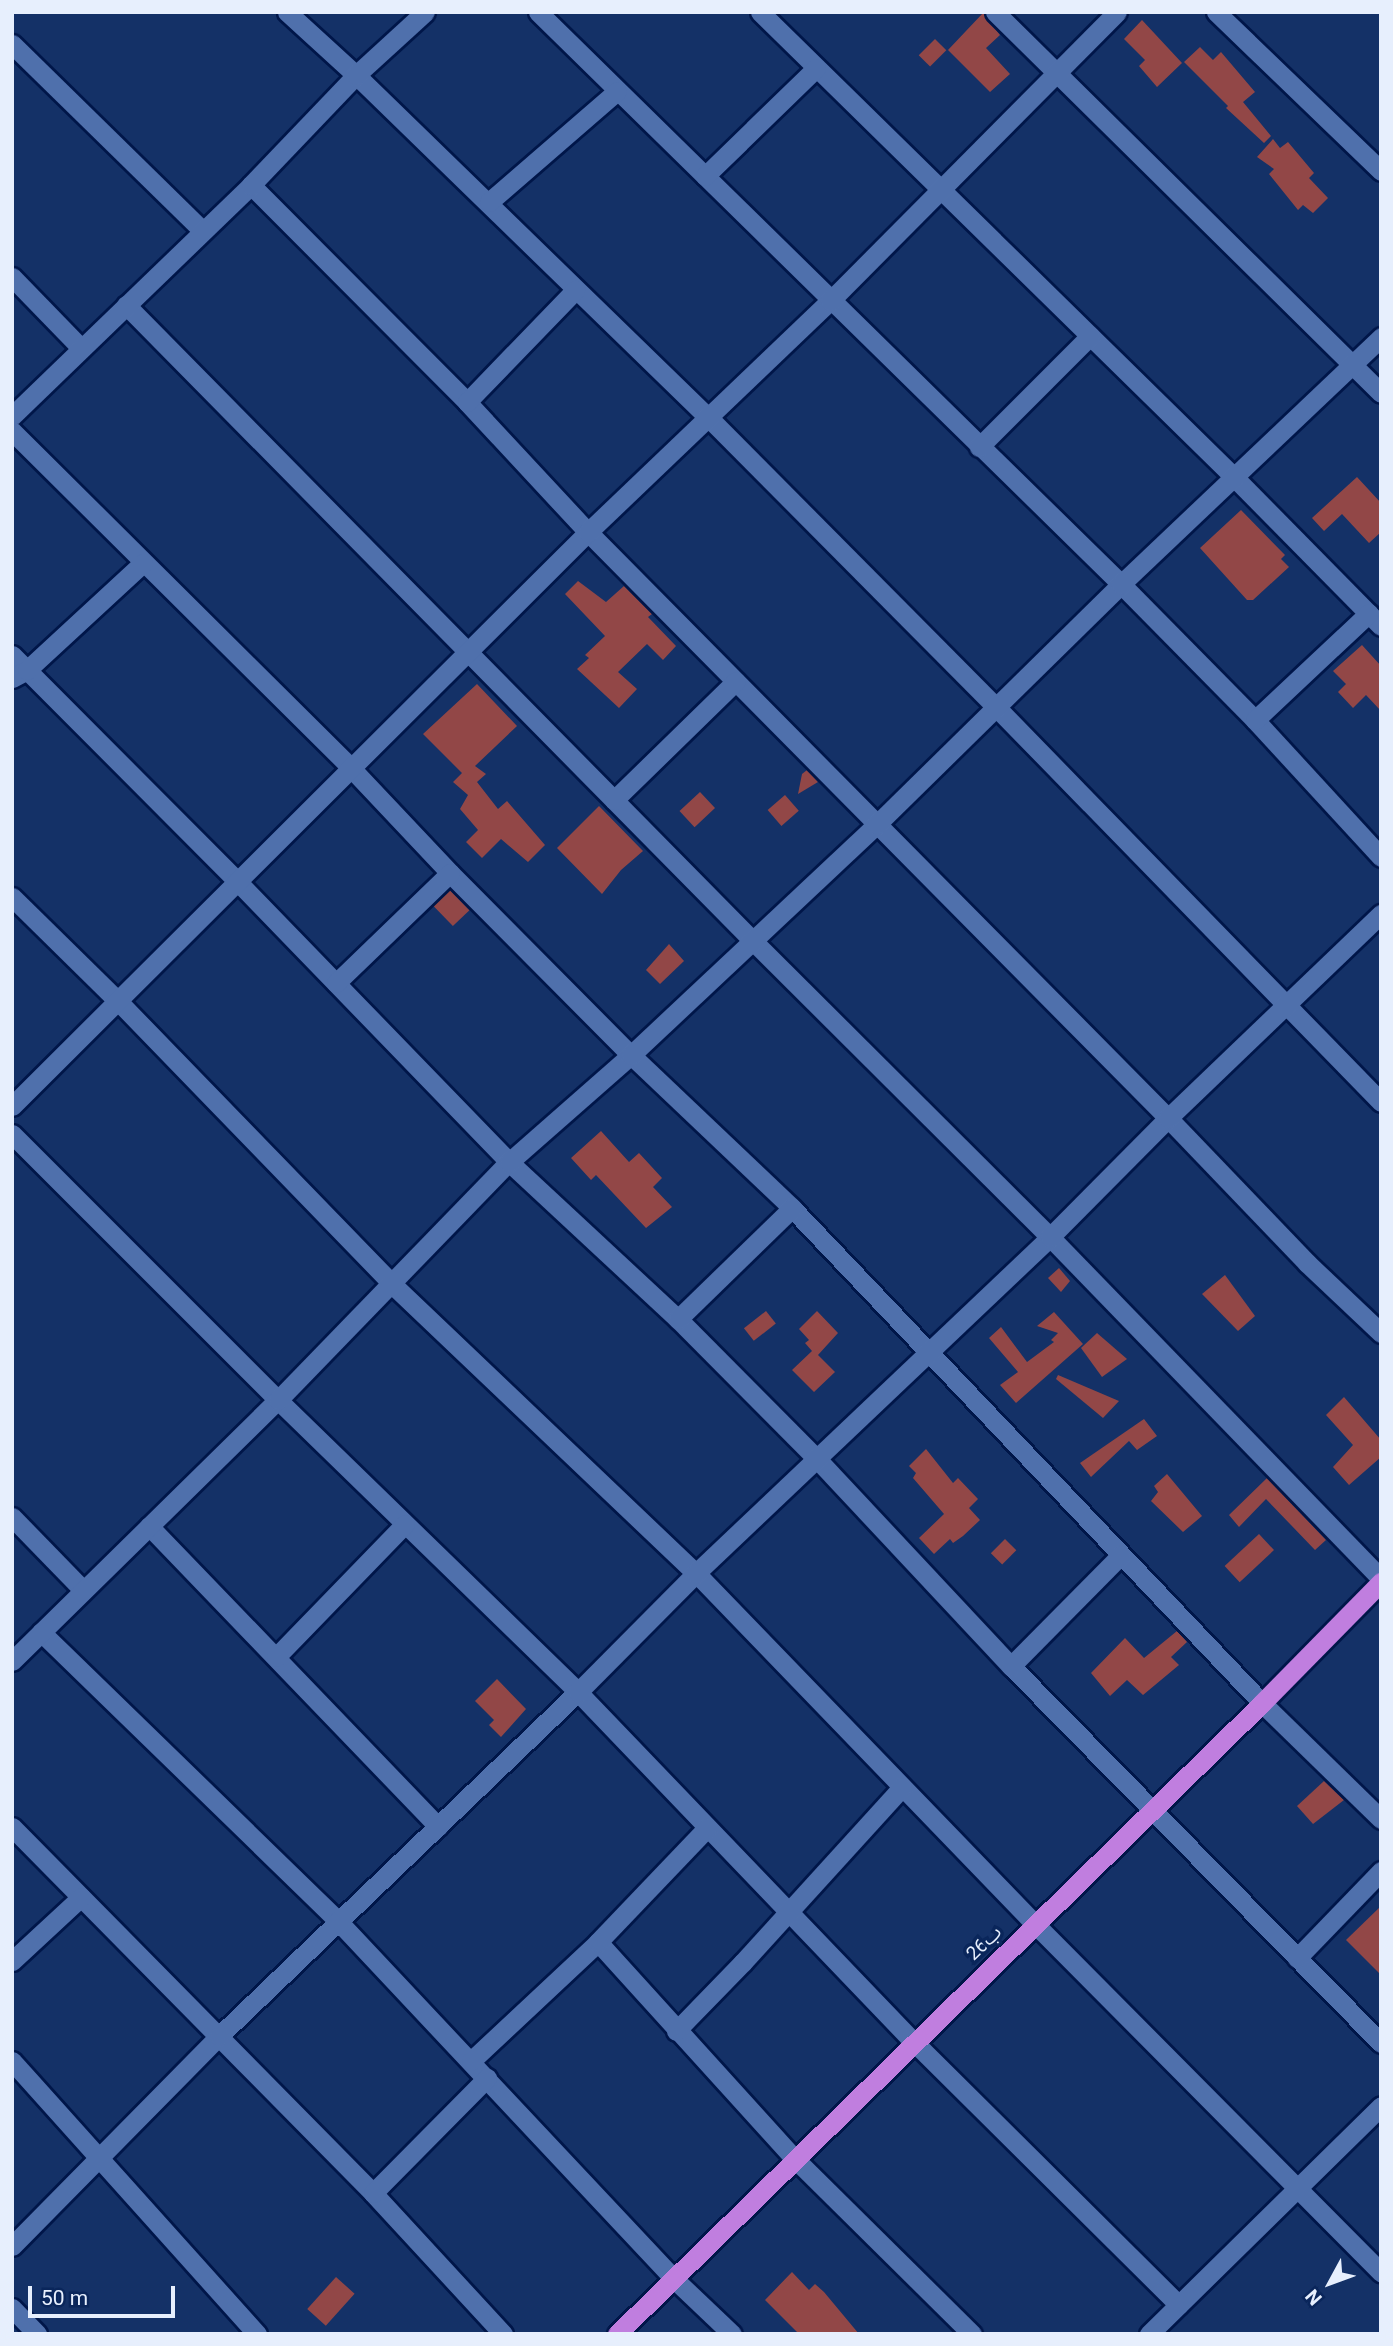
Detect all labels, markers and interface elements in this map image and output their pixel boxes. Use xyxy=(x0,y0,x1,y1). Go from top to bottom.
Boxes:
street label: 26ب xyxy=(962,1921,1006,1965)
north arrow xyxy=(1295,2248,1365,2318)
scale bar xyxy=(32,2272,178,2316)
text: N xyxy=(1301,2285,1327,2310)
text: 50 m xyxy=(41,2286,88,2310)

